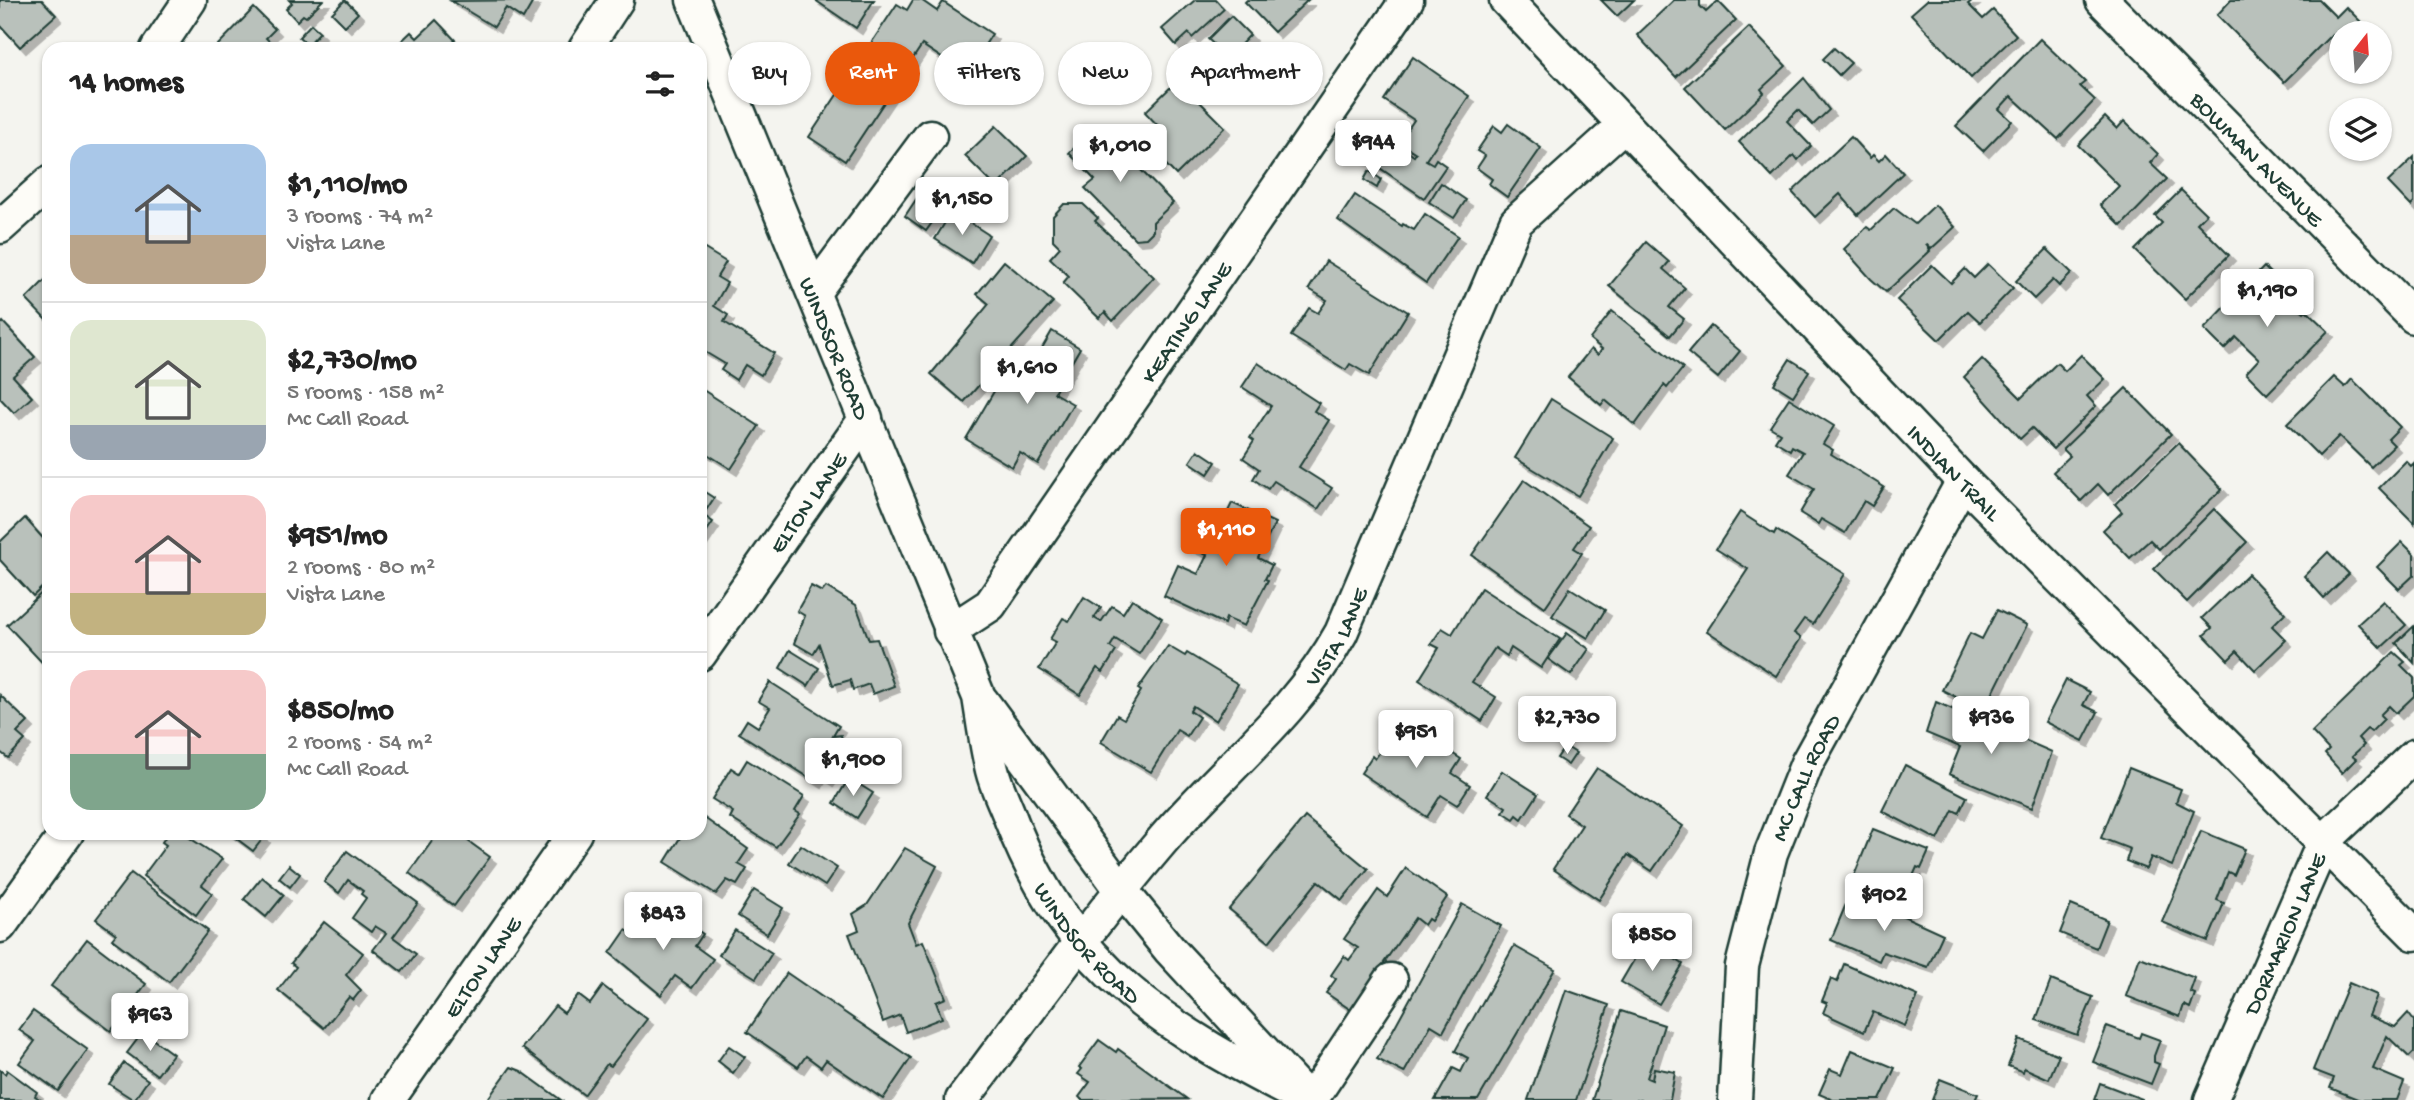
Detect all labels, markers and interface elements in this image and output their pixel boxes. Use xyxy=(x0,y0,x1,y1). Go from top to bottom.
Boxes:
north arrow xyxy=(2329,21,2392,84)
map controls xyxy=(2329,21,2392,161)
chip: Buy xyxy=(728,42,811,105)
chip: Rent xyxy=(825,42,920,105)
chip: Filters xyxy=(934,42,1044,105)
chip: New xyxy=(1058,42,1152,105)
chip: Apartment xyxy=(1166,42,1323,105)
icon: filters xyxy=(641,65,679,103)
text: 14 homes xyxy=(70,67,183,102)
street label: BOWMAN AVENUE xyxy=(2182,87,2329,235)
button: layers xyxy=(2329,98,2392,161)
pin: $944 xyxy=(1332,120,1414,180)
pin: $1,010 xyxy=(1063,124,1177,184)
text: $944 xyxy=(1351,129,1395,156)
text: $1,010 xyxy=(1089,133,1151,160)
text: $1,110/mo xyxy=(287,169,407,204)
icon: home xyxy=(126,172,210,256)
pin: $1,150 xyxy=(905,177,1019,237)
text: $1,150 xyxy=(931,186,993,213)
text: 3 rooms · 74 m² xyxy=(287,204,433,231)
text: Vista Lane xyxy=(287,231,385,258)
street label: KEATING LANE xyxy=(1137,256,1240,389)
pin: $1,190 xyxy=(2210,270,2324,329)
street label: WINDSOR ROAD xyxy=(791,274,874,425)
text: $1,190 xyxy=(2237,278,2297,305)
text: $2,730/mo xyxy=(287,345,417,380)
pin: $1,610 xyxy=(970,346,1084,406)
icon: home xyxy=(126,348,210,432)
text: $1,610 xyxy=(997,355,1057,382)
text: 5 rooms · 158 m² xyxy=(287,380,444,407)
text: Mc Call Road xyxy=(287,407,407,434)
street label: INDIAN TRAIL xyxy=(1900,420,2006,529)
street label: ELTON LANE xyxy=(765,447,856,560)
pin: $1,110 xyxy=(1169,508,1283,568)
text: $1,110 xyxy=(1197,517,1255,544)
text: $951/mo xyxy=(287,520,387,555)
icon: home xyxy=(126,523,210,607)
text: 2 rooms · 80 m² xyxy=(287,555,435,582)
text: Vista Lane xyxy=(287,582,385,609)
street label: VISTA LANE xyxy=(1300,583,1376,694)
text: $850/mo xyxy=(287,695,394,730)
pin: $2,730 xyxy=(1510,696,1624,756)
pin: $936 xyxy=(1950,696,2032,756)
icon: home xyxy=(126,698,210,782)
text: $2,730 xyxy=(1534,705,1600,732)
text: $936 xyxy=(1968,705,2014,732)
pin: $951 xyxy=(1375,710,1457,770)
street label: MC CALL ROAD xyxy=(1767,710,1849,846)
text: $951 xyxy=(1394,719,1438,746)
text: 2 rooms · 54 m² xyxy=(287,730,433,757)
pin: $1,900 xyxy=(796,738,910,798)
text: $1,900 xyxy=(821,747,885,774)
text: Mc Call Road xyxy=(287,757,407,784)
street label: DORMARION LANE xyxy=(2239,848,2335,1021)
pin: $902 xyxy=(1843,874,1925,933)
street label: WINDSOR ROAD xyxy=(1026,878,1145,1012)
text: $902 xyxy=(1861,882,1907,909)
pin: $843 xyxy=(622,892,704,952)
text: $843 xyxy=(640,901,686,928)
street label: ELTON LANE xyxy=(440,911,530,1024)
pin: $850 xyxy=(1611,914,1693,973)
text: $850 xyxy=(1628,922,1676,949)
pin: $963 xyxy=(109,993,191,1053)
text: $963 xyxy=(127,1002,173,1029)

